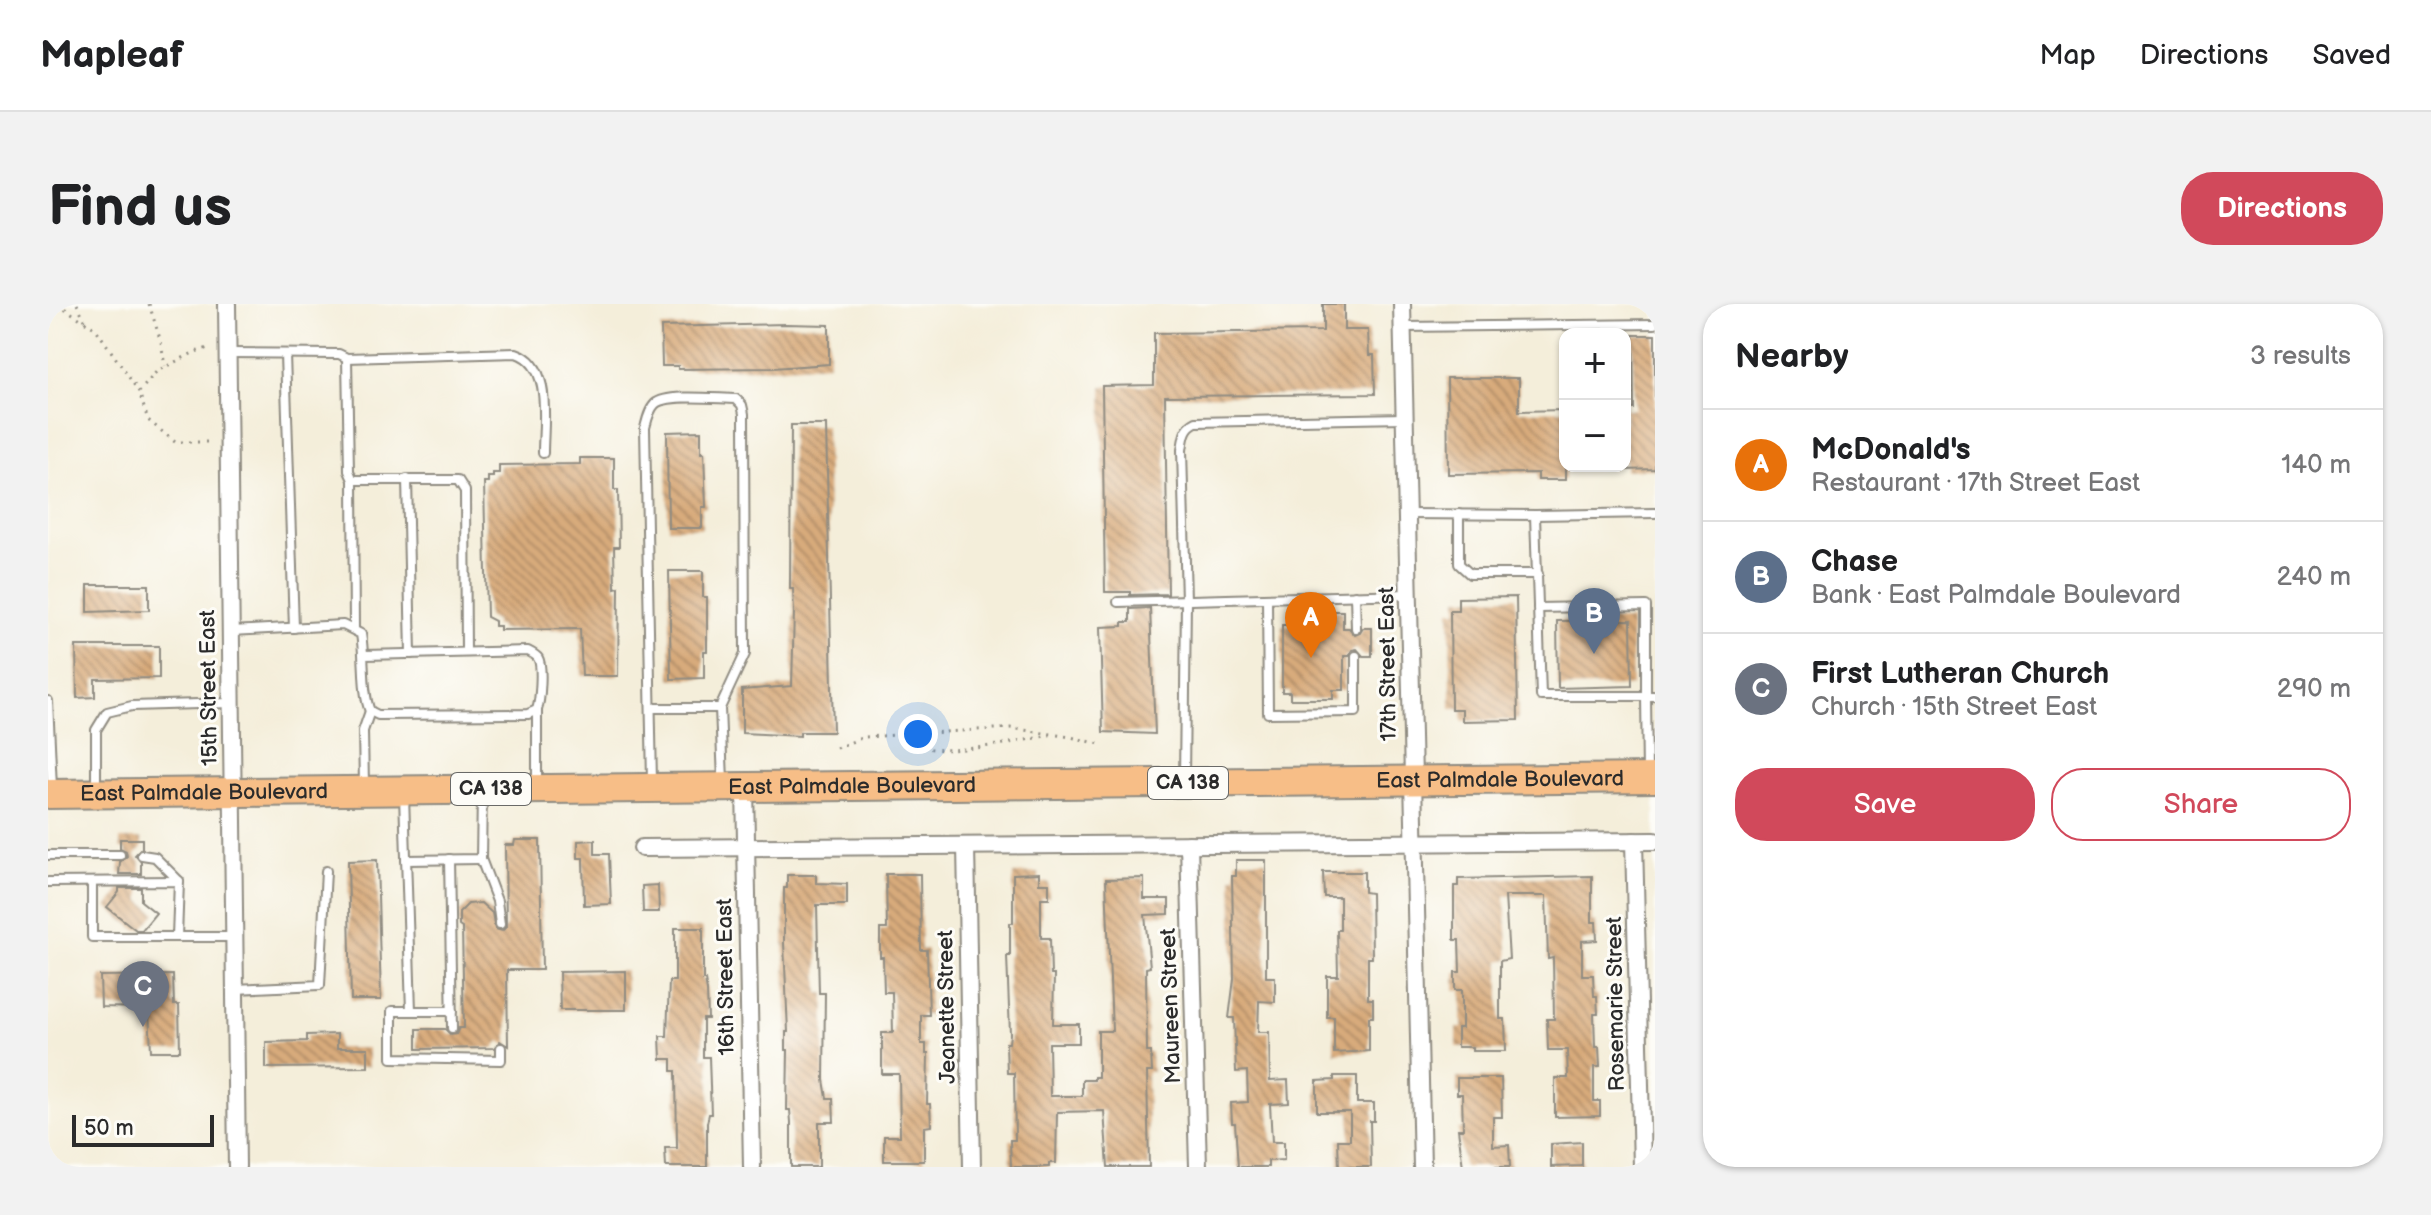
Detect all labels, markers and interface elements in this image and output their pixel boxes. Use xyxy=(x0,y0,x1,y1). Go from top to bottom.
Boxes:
text: Mapleaf xyxy=(40,33,184,78)
text: Map xyxy=(2039,39,2096,72)
text: Directions xyxy=(2140,39,2268,72)
text: Saved xyxy=(2312,39,2391,72)
button: Directions xyxy=(2181,172,2383,245)
text: Find us xyxy=(48,175,232,242)
map controls xyxy=(1559,328,1631,472)
button: + xyxy=(1559,328,1631,400)
text: Nearby xyxy=(1735,336,1849,377)
text: 3 results xyxy=(2250,341,2351,372)
button: − xyxy=(1559,400,1631,472)
text: McDonald's xyxy=(1811,432,1971,468)
text: A xyxy=(1753,450,1769,481)
text: 140 m xyxy=(2281,450,2351,481)
text: Restaurant · 17th Street East xyxy=(1811,468,2140,499)
text: Chase xyxy=(1811,544,1898,580)
text: B xyxy=(1752,562,1770,593)
text: 240 m xyxy=(2276,562,2351,593)
text: Bank · East Palmdale Boulevard xyxy=(1811,580,2181,611)
street label: 17th Street East xyxy=(1373,586,1403,742)
pin: B xyxy=(1568,588,1620,654)
pin: A xyxy=(1285,592,1337,658)
street label: 15th Street East xyxy=(194,609,224,766)
text: First Lutheran Church xyxy=(1811,656,2109,692)
text: C xyxy=(1752,674,1770,705)
text: 290 m xyxy=(2277,674,2351,705)
text: Church · 15th Street East xyxy=(1811,692,2097,723)
your location xyxy=(898,714,938,754)
street label: East Palmdale Boulevard xyxy=(1376,765,1624,794)
road number: CA 138 xyxy=(1148,767,1228,799)
button: Save xyxy=(1735,768,2035,841)
button: Share xyxy=(2051,768,2351,841)
street label: East Palmdale Boulevard xyxy=(728,771,976,801)
road number: CA 138 xyxy=(451,773,531,805)
street label: East Palmdale Boulevard xyxy=(80,778,328,807)
street label: 16th Street East xyxy=(711,898,741,1056)
street label: Rosemarie Street xyxy=(1601,916,1631,1092)
street label: Maureen Street xyxy=(1155,928,1187,1084)
street label: Jeanette Street xyxy=(932,930,962,1084)
pin: C xyxy=(117,961,169,1027)
scale bar xyxy=(72,1111,214,1147)
text: 50 m xyxy=(84,1115,134,1142)

